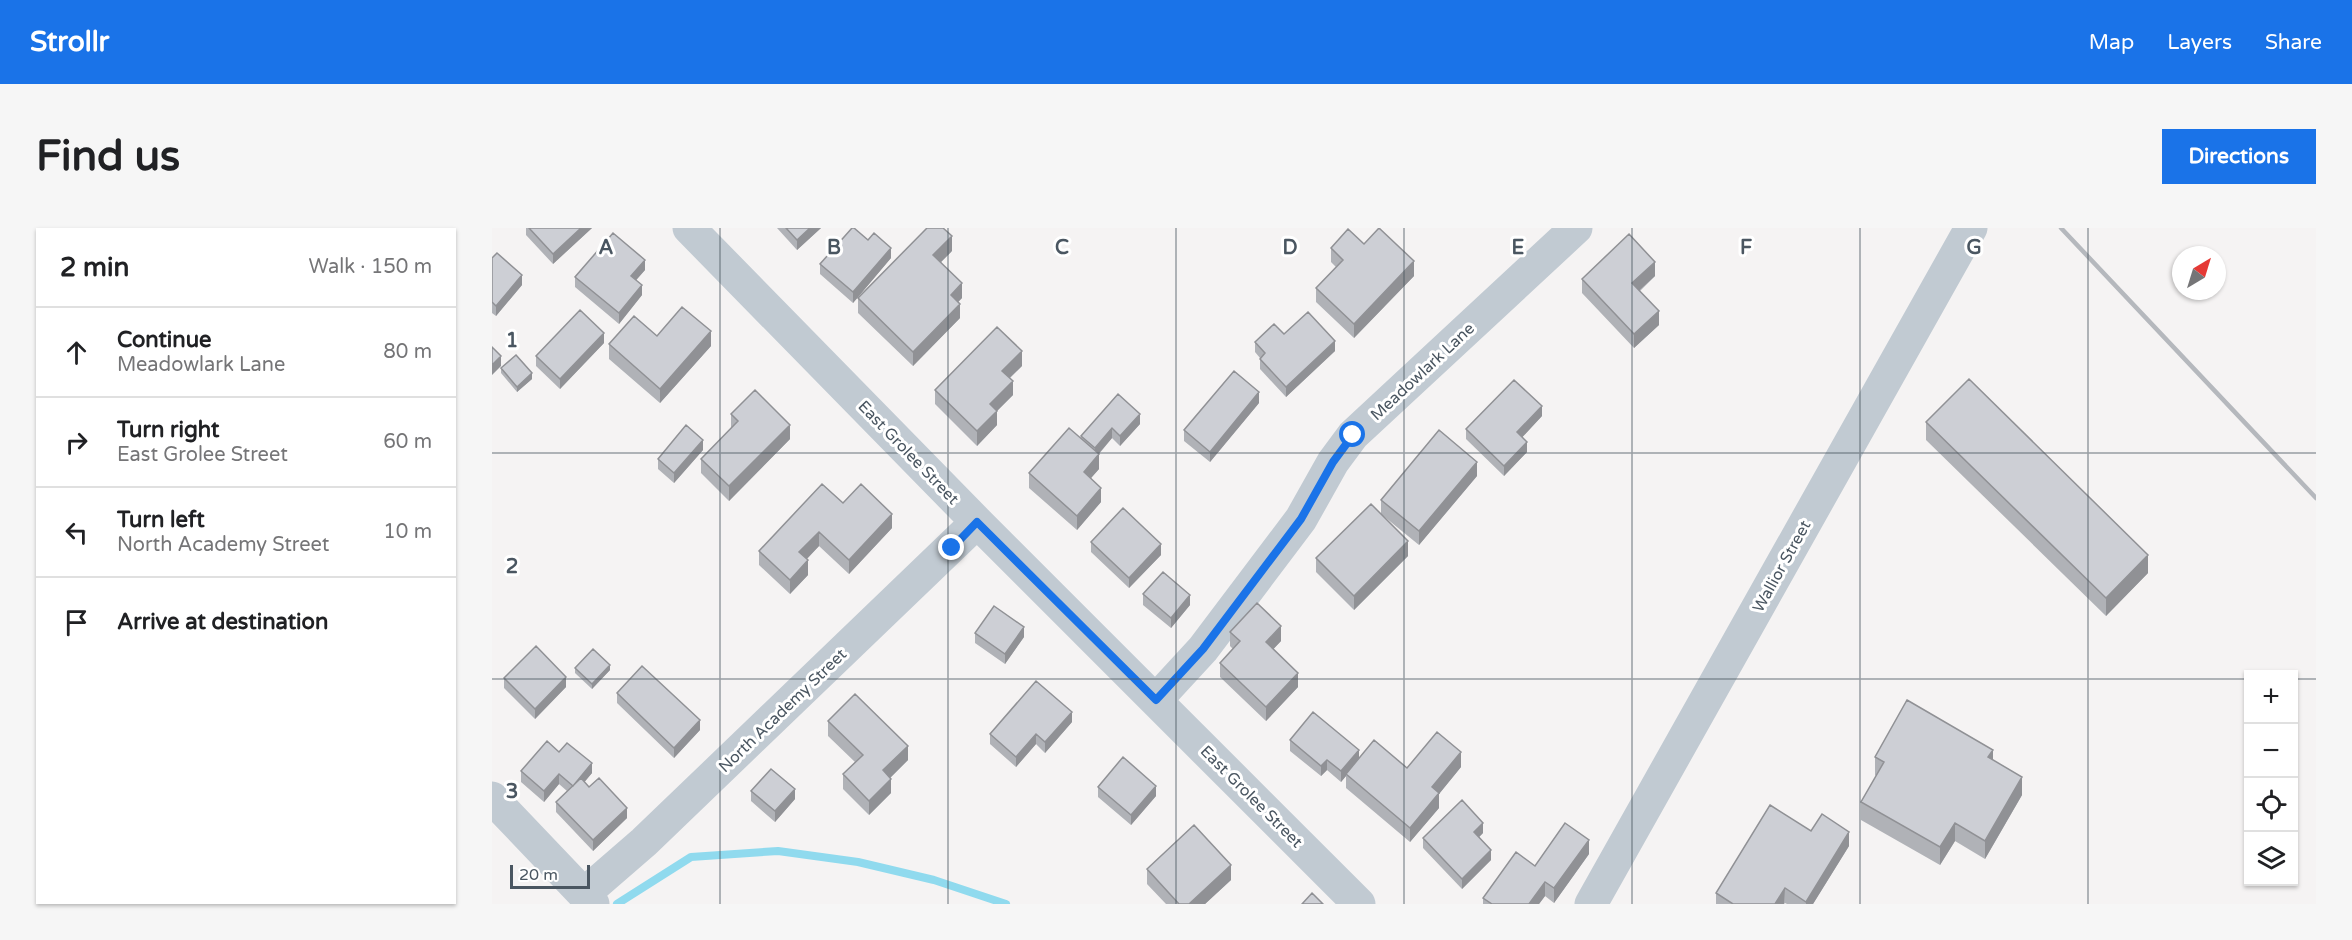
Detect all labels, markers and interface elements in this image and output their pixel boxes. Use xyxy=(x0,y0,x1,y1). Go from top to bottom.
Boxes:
text: Strollr xyxy=(30,25,109,59)
text: Map xyxy=(2089,30,2134,55)
text: Layers xyxy=(2167,30,2232,55)
text: Share xyxy=(2265,30,2322,55)
button: Directions xyxy=(2162,129,2316,184)
text: Find us xyxy=(36,131,180,182)
text: A xyxy=(599,236,614,260)
text: B xyxy=(827,236,841,260)
text: C xyxy=(1055,236,1069,260)
text: D xyxy=(1282,236,1298,260)
text: E xyxy=(1512,236,1525,260)
text: F xyxy=(1740,236,1752,260)
text: G xyxy=(1966,236,1982,260)
north arrow xyxy=(2172,246,2226,300)
text: 2 min xyxy=(60,252,129,283)
text: Walk · 150 m xyxy=(309,255,432,279)
street label: Meadowlark Lane xyxy=(1367,318,1479,425)
text: Continue xyxy=(117,327,212,353)
text: 1 xyxy=(506,329,518,353)
icon: ahead xyxy=(60,336,93,369)
text: 80 m xyxy=(383,340,432,364)
text: Meadowlark Lane xyxy=(117,353,285,377)
street label: East Grolee Street xyxy=(854,397,963,509)
text: Turn right xyxy=(117,417,219,443)
route start xyxy=(1339,421,1365,447)
icon: right xyxy=(60,426,93,459)
text: 60 m xyxy=(383,430,432,454)
text: East Grolee Street xyxy=(117,443,288,467)
text: Turn left xyxy=(117,507,205,533)
icon: left xyxy=(60,516,93,549)
street label: Wallior Street xyxy=(1748,517,1815,616)
text: 10 m xyxy=(383,520,432,544)
text: North Academy Street xyxy=(117,533,329,557)
route end xyxy=(938,534,964,560)
text: 2 xyxy=(506,555,518,579)
icon: arrive xyxy=(60,606,93,639)
text: Arrive at destination xyxy=(117,609,328,635)
street label: North Academy Street xyxy=(715,645,851,777)
map controls xyxy=(2244,670,2298,886)
button: + xyxy=(2244,670,2298,724)
button: − xyxy=(2244,724,2298,778)
street label: East Grolee Street xyxy=(1196,741,1307,852)
button: locate xyxy=(2244,778,2298,832)
text: 3 xyxy=(506,780,518,804)
button: layers xyxy=(2244,832,2298,886)
scale bar xyxy=(510,862,590,890)
text: 20 m xyxy=(519,865,558,885)

